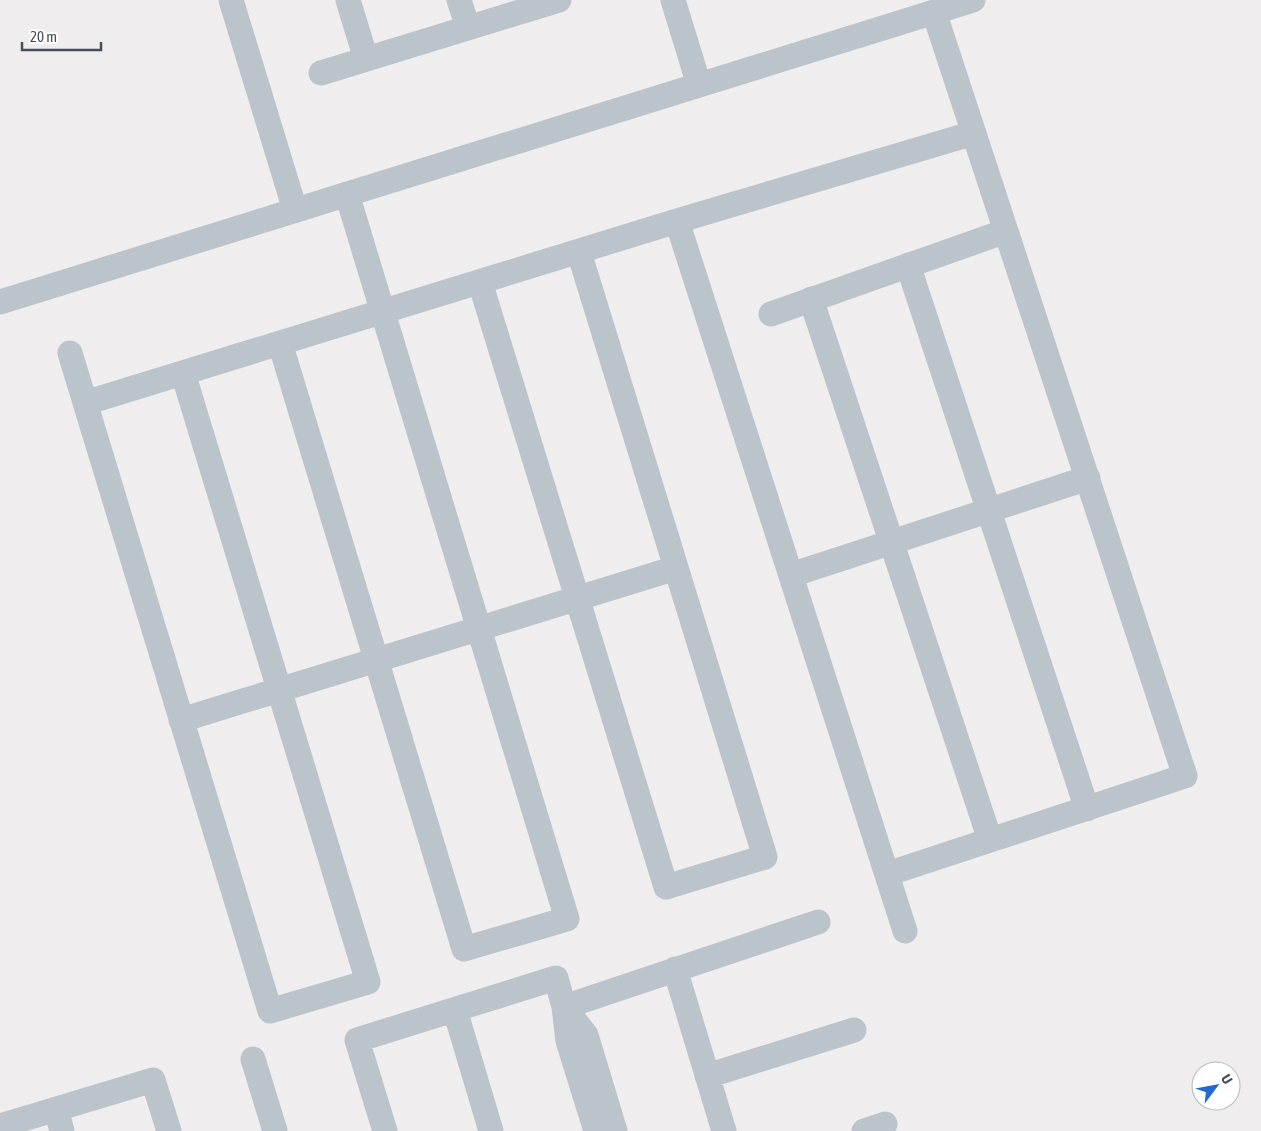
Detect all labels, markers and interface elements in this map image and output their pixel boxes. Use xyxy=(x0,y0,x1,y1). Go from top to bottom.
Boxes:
scale bar xyxy=(22,20,101,52)
text: 20 m xyxy=(30,28,57,45)
north arrow xyxy=(1191,1061,1241,1111)
text: U xyxy=(1218,1071,1236,1087)

